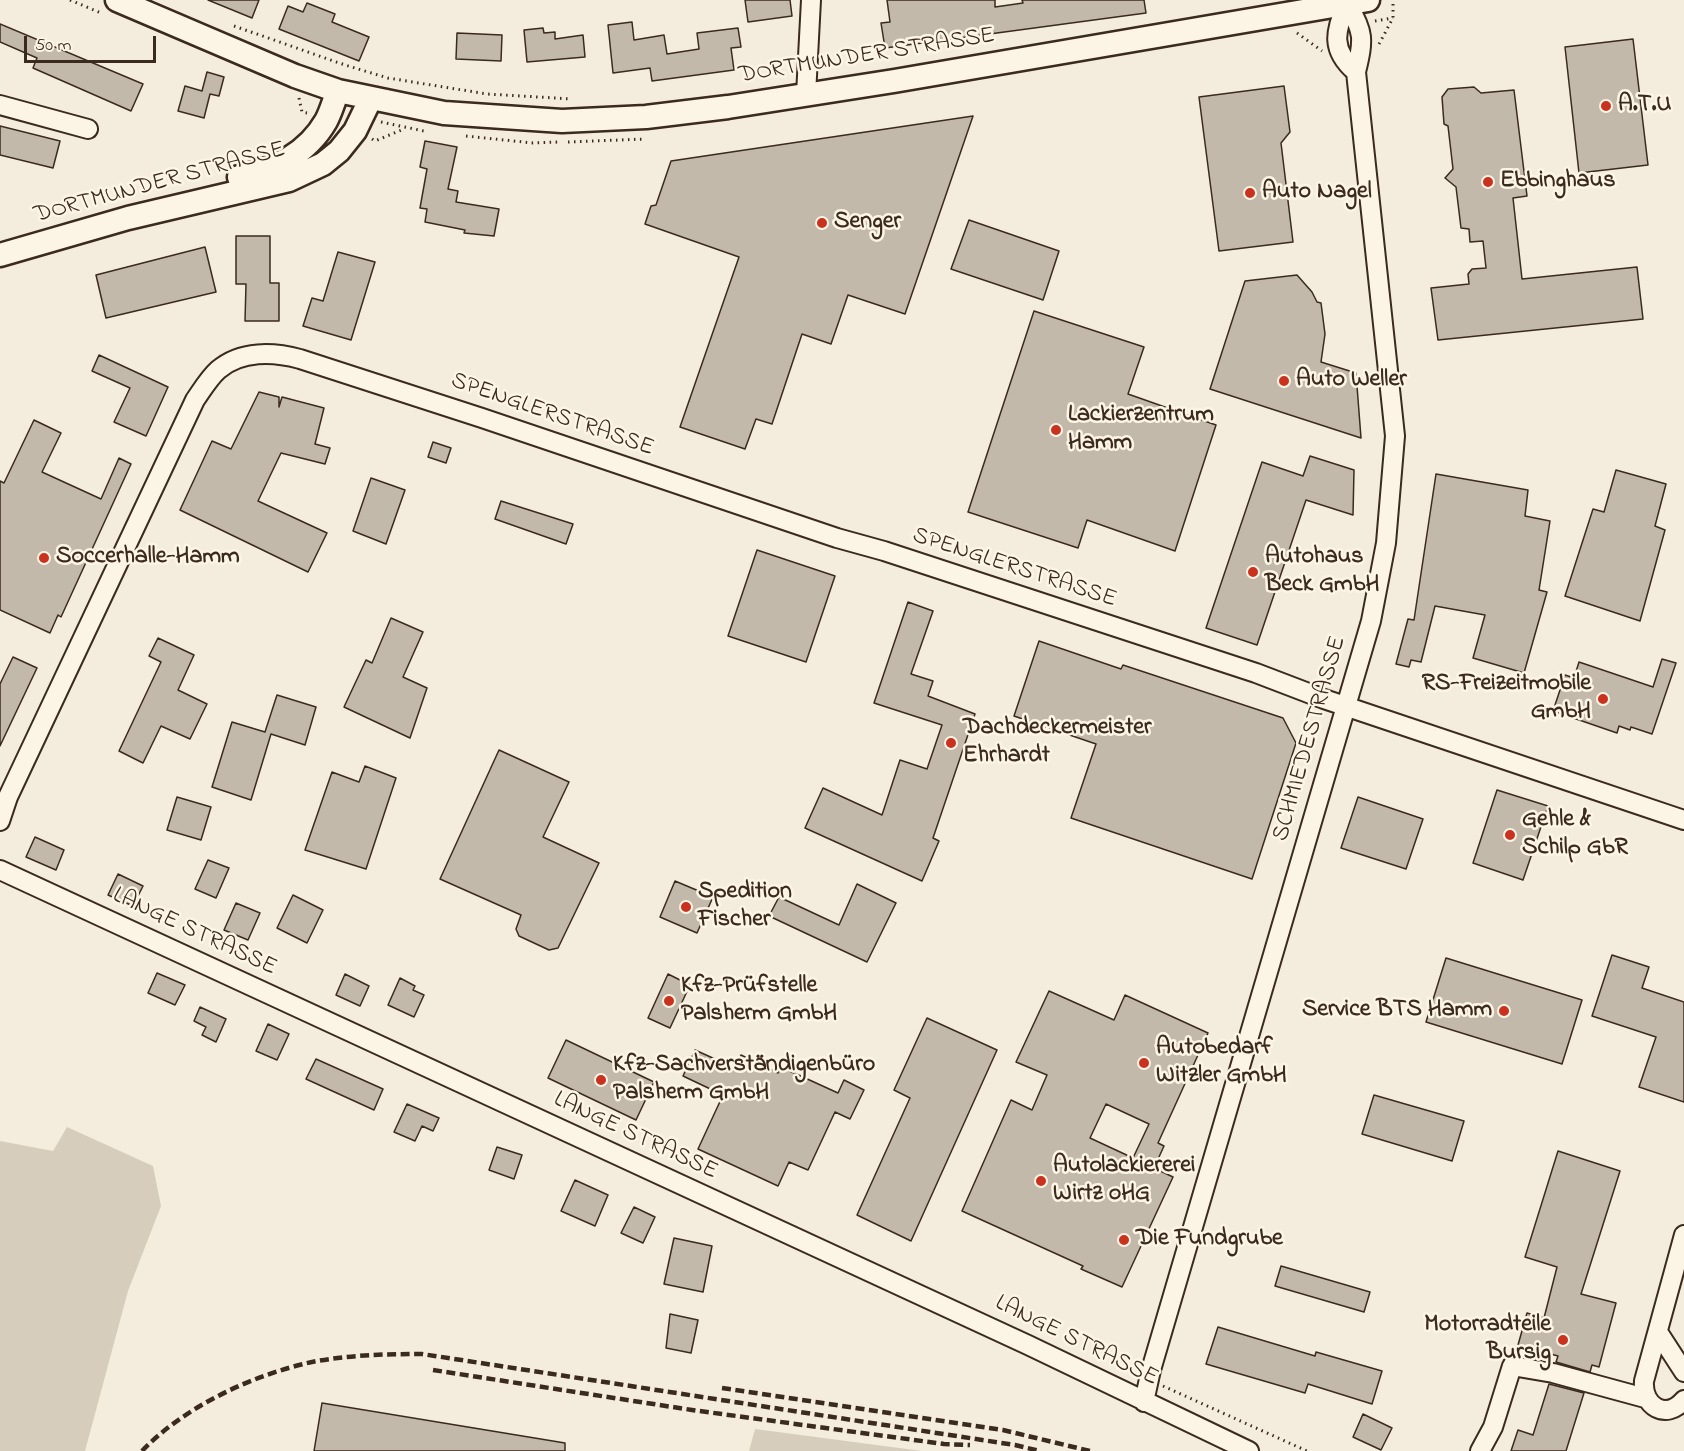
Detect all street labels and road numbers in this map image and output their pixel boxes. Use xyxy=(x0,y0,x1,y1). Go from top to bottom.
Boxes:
street label: DORTMUNDER STRASSE xyxy=(737,23,997,91)
street label: DORTMUNDER STRASSE xyxy=(31,137,289,231)
street label: SPENGLERSTRASSE xyxy=(447,368,657,464)
street label: SPENGLERSTRASSE xyxy=(908,522,1120,616)
street label: SCHMIEDESTRASSE xyxy=(1268,633,1354,845)
street label: LANGE STRASSE xyxy=(107,882,281,984)
street label: LANGE STRASSE xyxy=(548,1086,722,1188)
street label: LANGE STRASSE xyxy=(990,1290,1162,1394)

